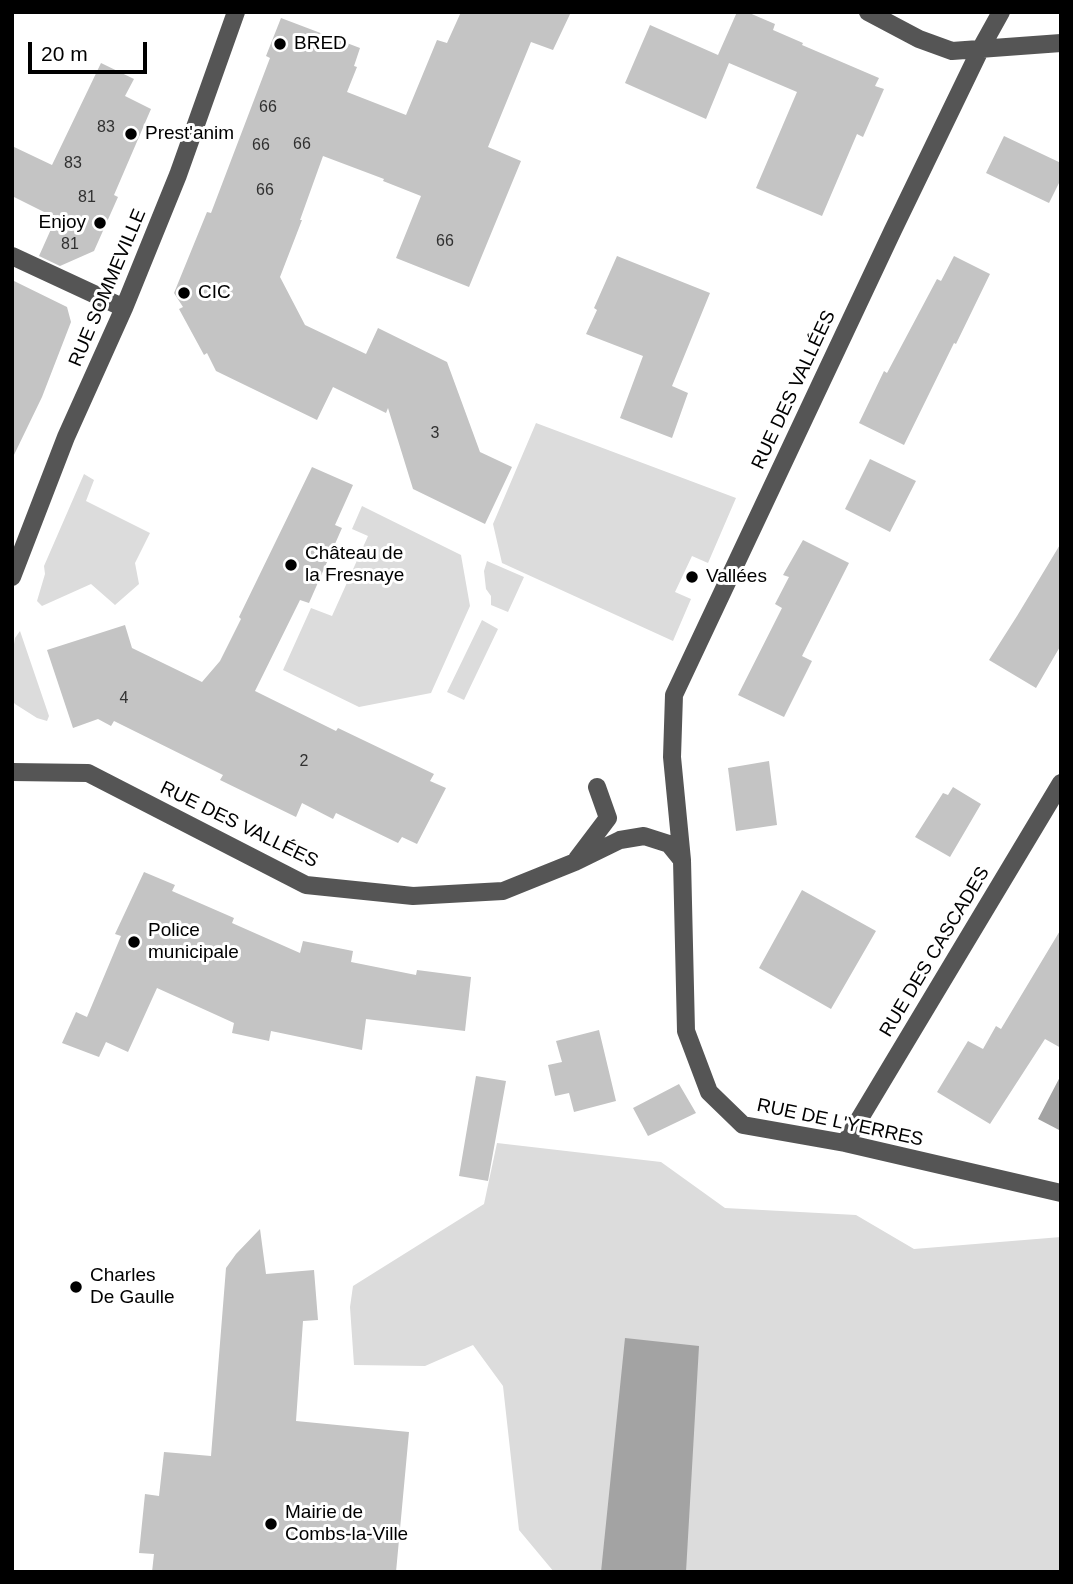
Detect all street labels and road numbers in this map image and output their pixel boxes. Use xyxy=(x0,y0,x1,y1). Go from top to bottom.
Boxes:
street label: RUE SOMMEVILLE xyxy=(65,206,151,370)
street label: RUE DES VALLÉES xyxy=(747,307,841,473)
street label: RUE DES VALLÉES xyxy=(156,777,322,873)
street label: RUE DES CASCADES xyxy=(875,863,995,1041)
street label: RUE DE L'YERRES xyxy=(755,1094,925,1152)

